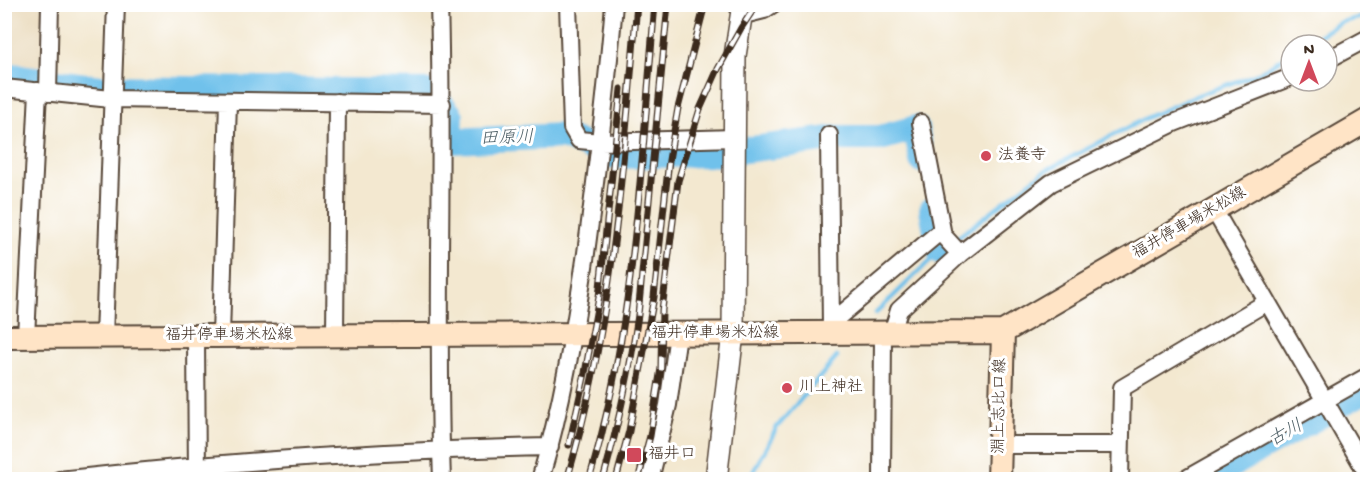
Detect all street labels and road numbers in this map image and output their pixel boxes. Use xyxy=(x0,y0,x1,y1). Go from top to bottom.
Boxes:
street label: 福井停車場米松線 xyxy=(1129,182,1250,264)
street label: 福井停車場米松線 xyxy=(651,323,779,344)
street label: 福井停車場米松線 xyxy=(165,325,293,346)
street label: 淵上志比口線 xyxy=(989,358,1011,454)

